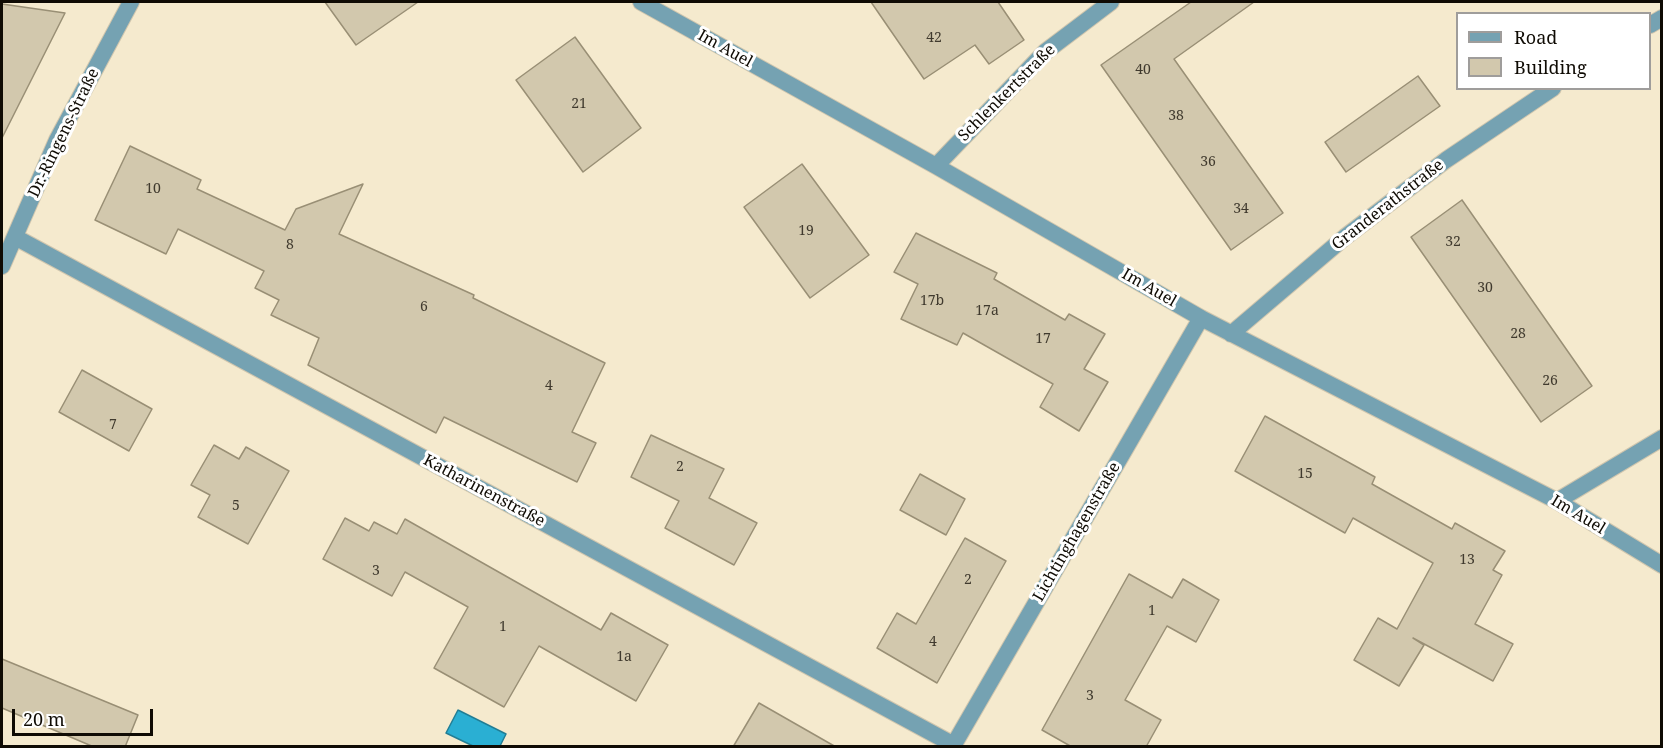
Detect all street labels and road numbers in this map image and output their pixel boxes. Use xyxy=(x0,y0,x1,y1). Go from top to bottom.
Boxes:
street label: Im Auel xyxy=(694,26,756,72)
street label: Schlenkertstraße xyxy=(954,40,1060,146)
street label: Dr.-Ringens-Straße xyxy=(24,65,104,201)
street label: Granderathstraße xyxy=(1328,155,1448,255)
street label: Im Auel xyxy=(1118,265,1180,311)
street label: Katharinenstraße xyxy=(420,451,548,531)
street label: Lichtinghagenstraße xyxy=(1029,459,1125,605)
street label: Im Auel xyxy=(1547,491,1609,539)

